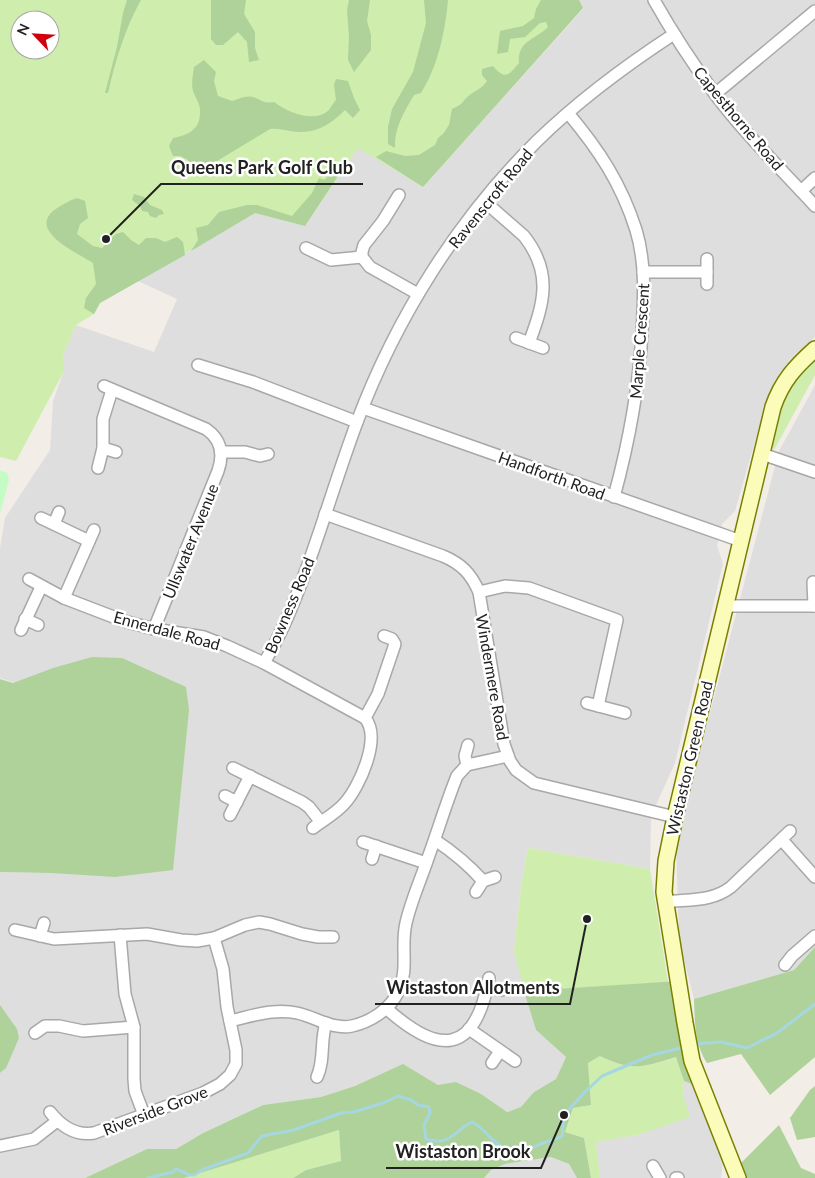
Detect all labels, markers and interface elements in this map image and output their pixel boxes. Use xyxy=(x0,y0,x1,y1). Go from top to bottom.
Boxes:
north arrow xyxy=(10,10,60,60)
text: N xyxy=(13,21,33,38)
street label: Capesthorne Road xyxy=(690,62,788,174)
street label: Ravenscroft Road xyxy=(444,144,536,252)
callout: Queens Park Golf Club xyxy=(161,151,363,184)
text: Queens Park Golf Club xyxy=(171,156,353,178)
street label: Marple Crescent xyxy=(625,282,653,399)
street label: Handforth Road xyxy=(496,447,608,503)
street label: Ullswater Avenue xyxy=(158,481,222,601)
street label: Bowness Road xyxy=(260,554,318,656)
street label: Ennerdale Road xyxy=(112,607,222,653)
street label: Windermere Road xyxy=(473,612,513,742)
street label: Wistaston Green Road xyxy=(662,679,716,837)
callout: Wistaston Allotments xyxy=(375,971,570,1004)
text: Wistaston Allotments xyxy=(386,976,560,998)
street label: Riverside Grove xyxy=(100,1081,210,1139)
callout: Wistaston Brook xyxy=(386,1135,541,1168)
text: Wistaston Brook xyxy=(396,1140,531,1162)

